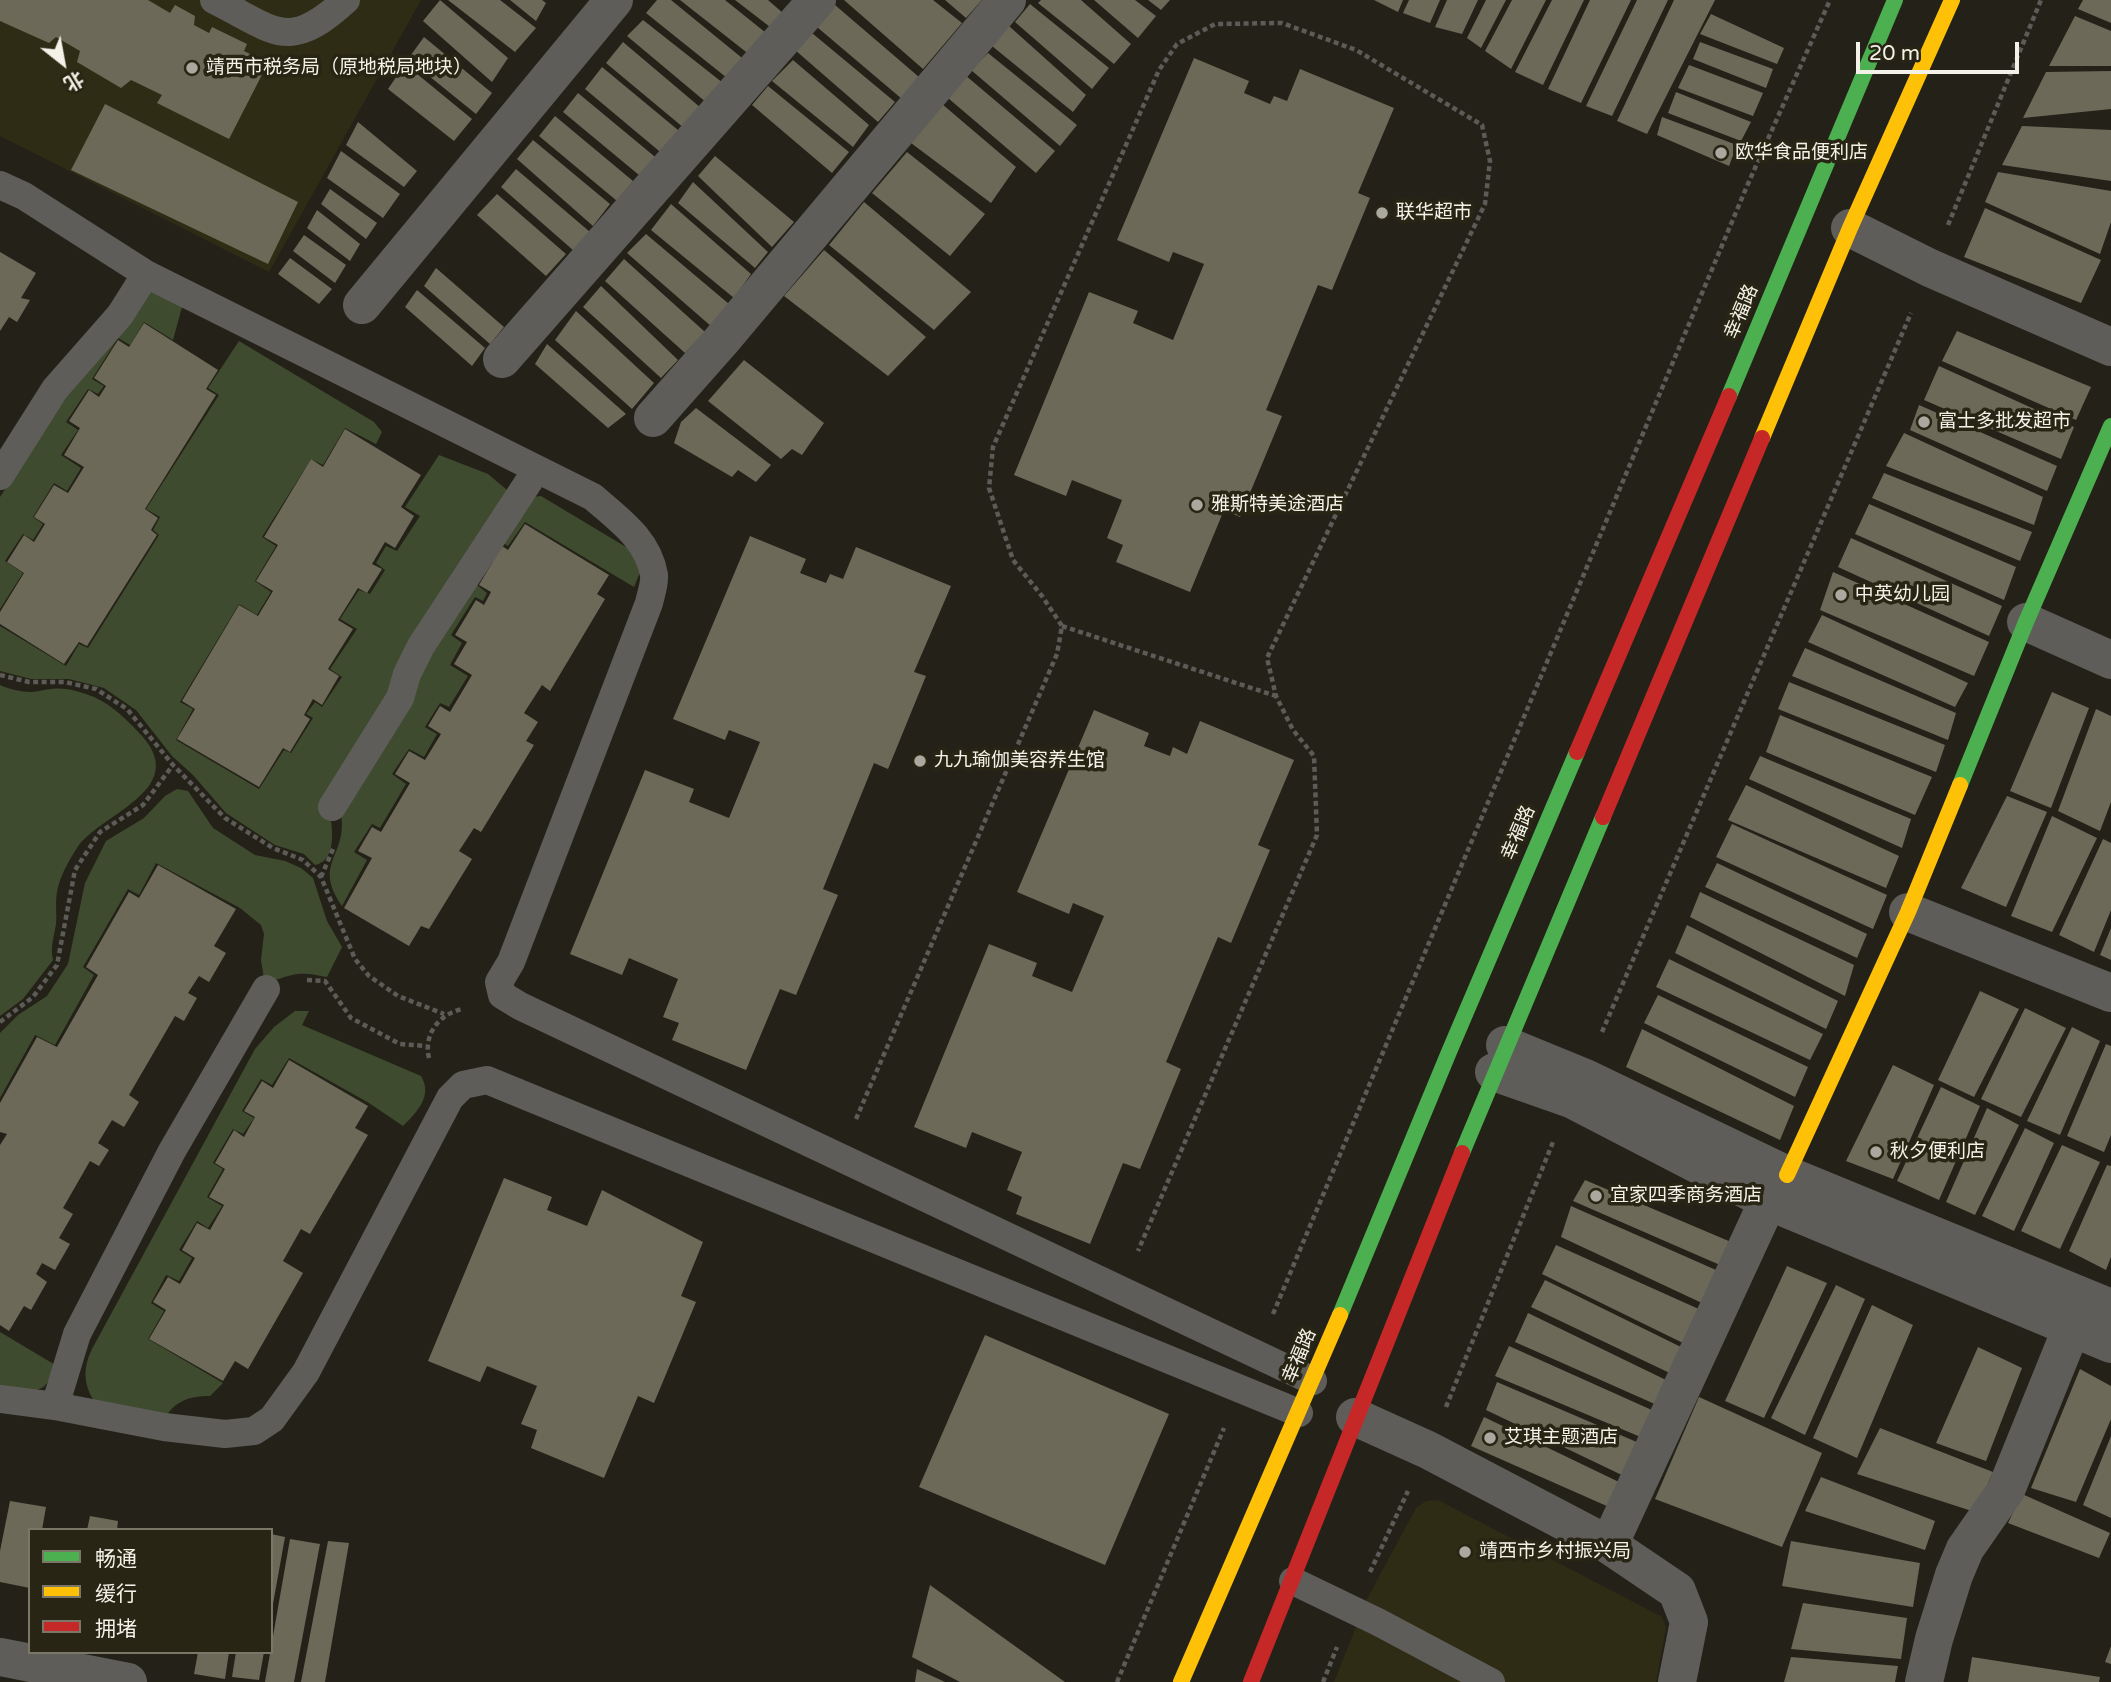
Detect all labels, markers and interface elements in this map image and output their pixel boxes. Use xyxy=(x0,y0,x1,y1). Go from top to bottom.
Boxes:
north arrow xyxy=(28,28,98,98)
scale bar xyxy=(1859,28,2022,72)
text: 20 m xyxy=(1869,41,1920,66)
place label: 靖西市税务局（原地税局地块） xyxy=(206,57,472,79)
marker: 靖西市税务局（原地税局地块） xyxy=(184,60,200,76)
text: 北 xyxy=(60,67,88,95)
place label: 欧华食品便利店 xyxy=(1735,142,1868,164)
marker: 欧华食品便利店 xyxy=(1713,145,1729,161)
place label: 联华超市 xyxy=(1396,202,1472,224)
marker: 联华超市 xyxy=(1374,205,1390,221)
street label: 幸福路 xyxy=(1720,281,1764,343)
place label: 富士多批发超市 xyxy=(1938,411,2071,433)
marker: 富士多批发超市 xyxy=(1916,414,1932,430)
place label: 雅斯特美途酒店 xyxy=(1211,494,1344,516)
marker: 雅斯特美途酒店 xyxy=(1189,497,1205,513)
place label: 中英幼儿园 xyxy=(1855,584,1950,606)
marker: 中英幼儿园 xyxy=(1833,587,1849,603)
place label: 九九瑜伽美容养生馆 xyxy=(934,750,1105,772)
marker: 九九瑜伽美容养生馆 xyxy=(912,753,928,769)
street label: 幸福路 xyxy=(1497,802,1541,864)
place label: 秋夕便利店 xyxy=(1890,1141,1985,1163)
marker: 秋夕便利店 xyxy=(1868,1144,1884,1160)
place label: 宜家四季商务酒店 xyxy=(1610,1185,1762,1207)
marker: 宜家四季商务酒店 xyxy=(1588,1188,1604,1204)
street label: 幸福路 xyxy=(1278,1325,1322,1387)
place label: 艾琪主题酒店 xyxy=(1504,1427,1618,1449)
marker: 艾琪主题酒店 xyxy=(1482,1430,1498,1446)
legend xyxy=(28,1528,273,1654)
place label: 靖西市乡村振兴局 xyxy=(1479,1541,1631,1563)
marker: 靖西市乡村振兴局 xyxy=(1457,1544,1473,1560)
text: 畅通 xyxy=(95,1547,137,1572)
text: 缓行 xyxy=(95,1582,137,1607)
text: 拥堵 xyxy=(95,1617,137,1642)

